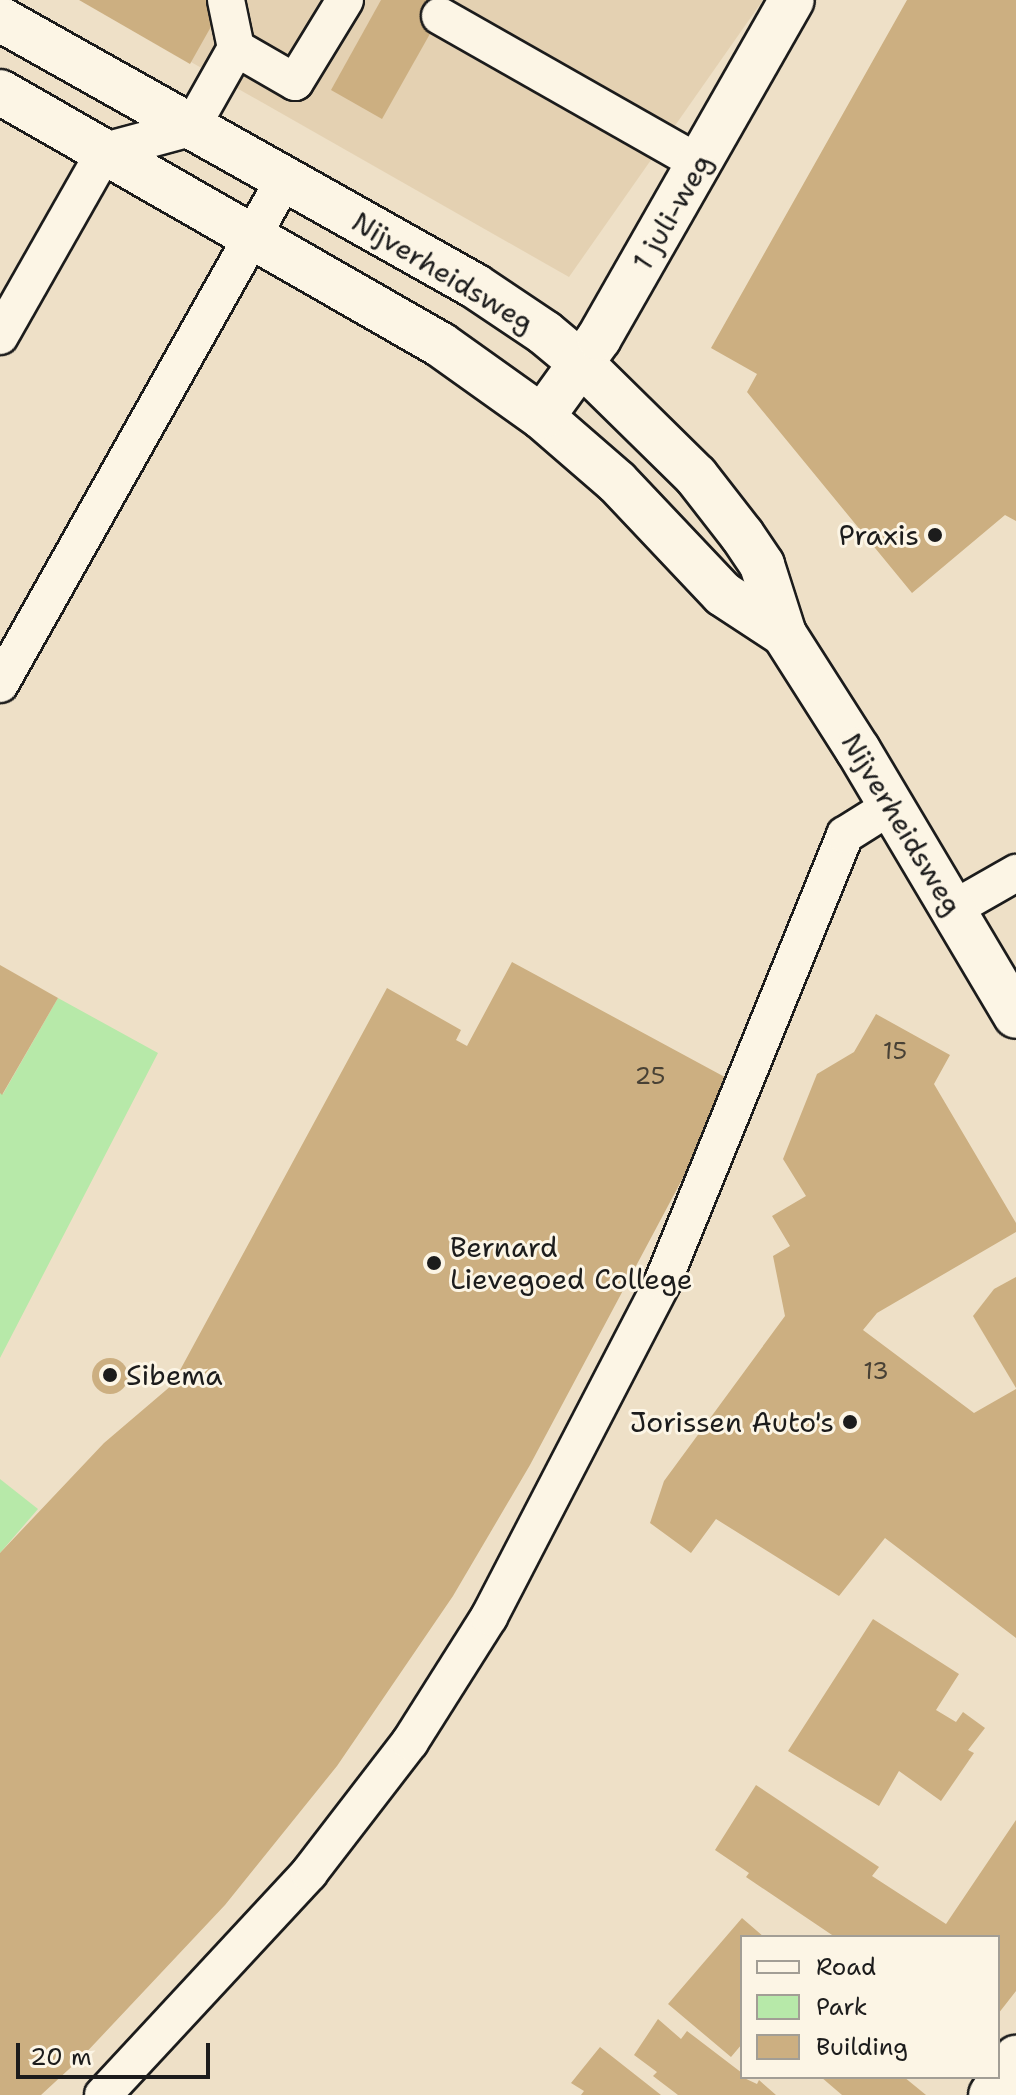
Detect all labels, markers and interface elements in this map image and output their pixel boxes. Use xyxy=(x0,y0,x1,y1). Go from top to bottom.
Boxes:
street label: 1 juli-weg xyxy=(625,148,719,276)
street label: Nijverheidsweg xyxy=(346,205,540,339)
place label: Praxis xyxy=(838,518,919,552)
marker: Praxis xyxy=(926,526,944,544)
street label: Nijverheidsweg xyxy=(835,727,969,921)
house number: 15 xyxy=(883,1038,907,1066)
house number: 25 xyxy=(634,1063,666,1091)
place label: Bernard Lievegoed College xyxy=(450,1230,693,1296)
marker: Bernard Lievegoed College xyxy=(425,1254,443,1272)
place label: Sibema xyxy=(126,1358,223,1392)
house number: 13 xyxy=(863,1358,889,1386)
marker: Sibema xyxy=(101,1366,119,1384)
place label: Jorissen Auto's xyxy=(630,1405,834,1439)
marker: Jorissen Auto's xyxy=(841,1413,859,1431)
legend xyxy=(740,1935,1000,2079)
text: Road xyxy=(816,1951,876,1983)
text: Park xyxy=(816,1991,868,2023)
scale bar xyxy=(20,2027,214,2077)
text: Building xyxy=(816,2031,908,2063)
text: 20 m xyxy=(30,2041,92,2073)

